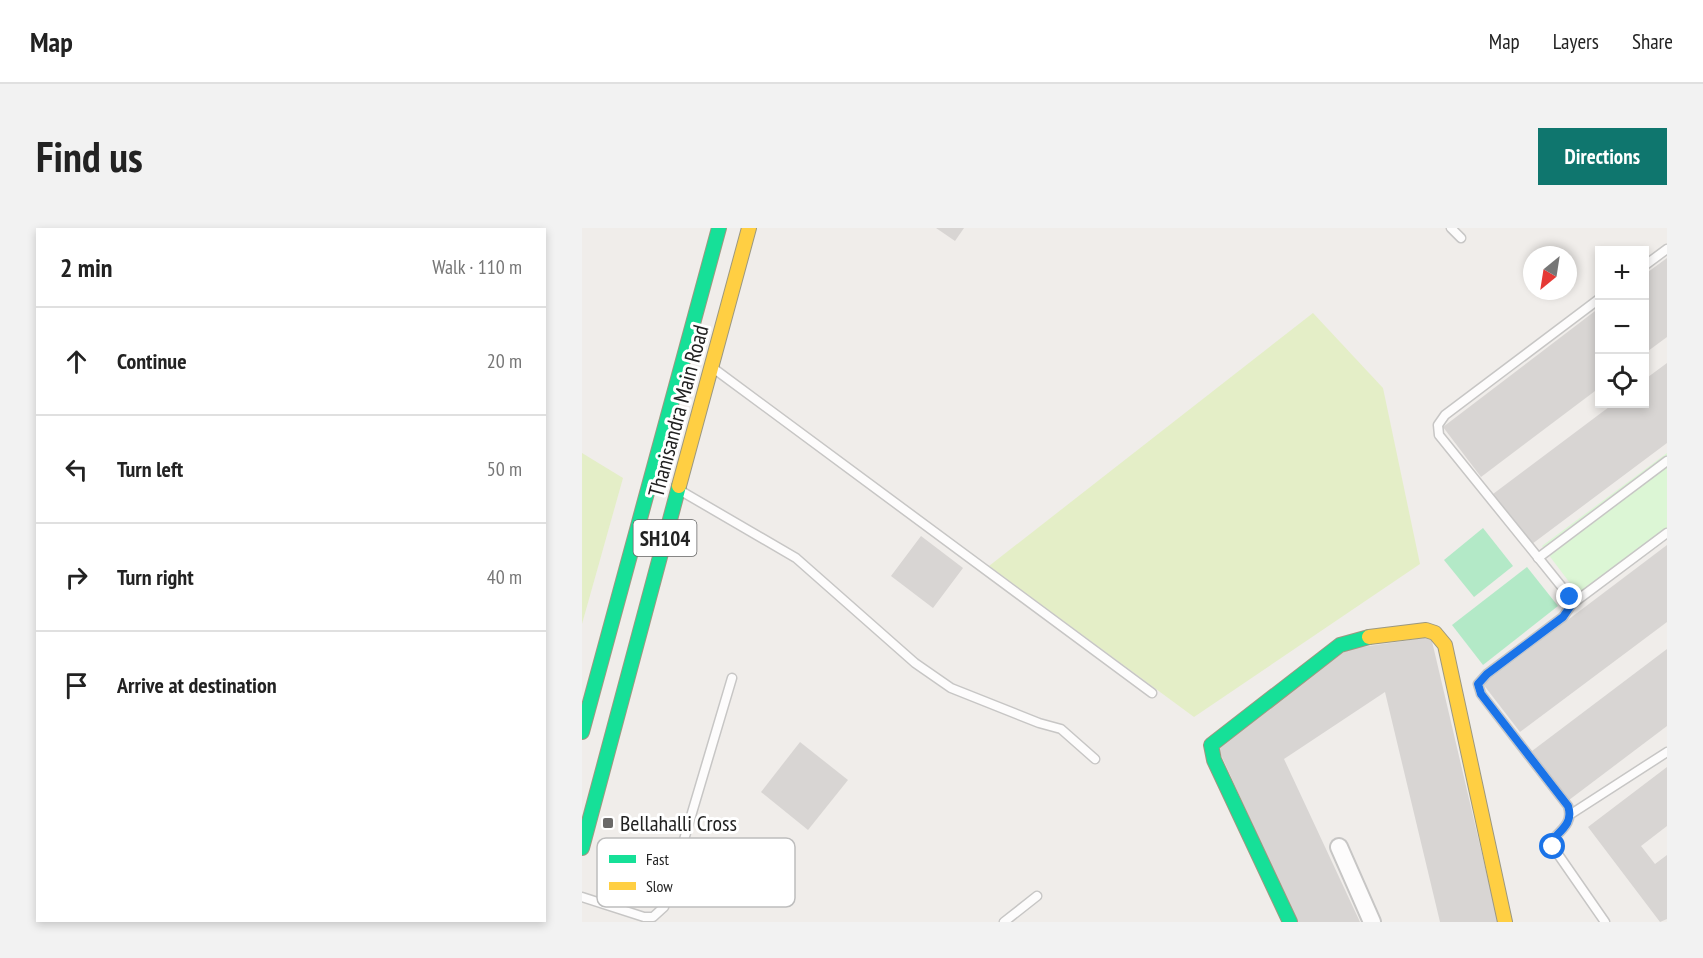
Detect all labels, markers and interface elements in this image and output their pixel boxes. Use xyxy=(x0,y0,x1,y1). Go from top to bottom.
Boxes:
text: Map xyxy=(30,23,73,60)
text: Map xyxy=(1489,28,1520,55)
text: Layers xyxy=(1553,28,1599,55)
text: Share xyxy=(1632,28,1673,55)
button: Directions xyxy=(1538,128,1667,185)
text: Find us xyxy=(36,129,143,184)
north arrow xyxy=(1523,246,1577,300)
map controls xyxy=(1595,246,1649,408)
button: + xyxy=(1595,246,1649,300)
text: 2 min xyxy=(60,251,113,284)
text: Walk · 110 m xyxy=(432,254,522,280)
button: − xyxy=(1595,300,1649,354)
street label: Thanisandra Main Road xyxy=(642,322,714,500)
icon: ahead xyxy=(60,345,93,378)
text: Continue xyxy=(117,347,187,375)
text: 20 m xyxy=(487,348,522,374)
button: locate xyxy=(1595,354,1649,408)
icon: left xyxy=(60,453,93,486)
text: Turn left xyxy=(117,455,183,483)
text: 50 m xyxy=(487,456,522,482)
road number: SH104 xyxy=(634,520,697,556)
icon: right xyxy=(60,561,93,594)
text: Turn right xyxy=(117,563,194,591)
text: 40 m xyxy=(487,564,522,590)
route end xyxy=(1556,583,1582,609)
icon: arrive xyxy=(60,669,93,702)
text: Arrive at destination xyxy=(117,671,277,699)
place label: Bellahalli Cross xyxy=(620,809,737,837)
marker: Bellahalli Cross xyxy=(601,816,615,830)
route start xyxy=(1539,833,1565,859)
legend xyxy=(597,838,795,907)
text: Fast xyxy=(646,849,669,869)
text: Slow xyxy=(646,876,673,896)

